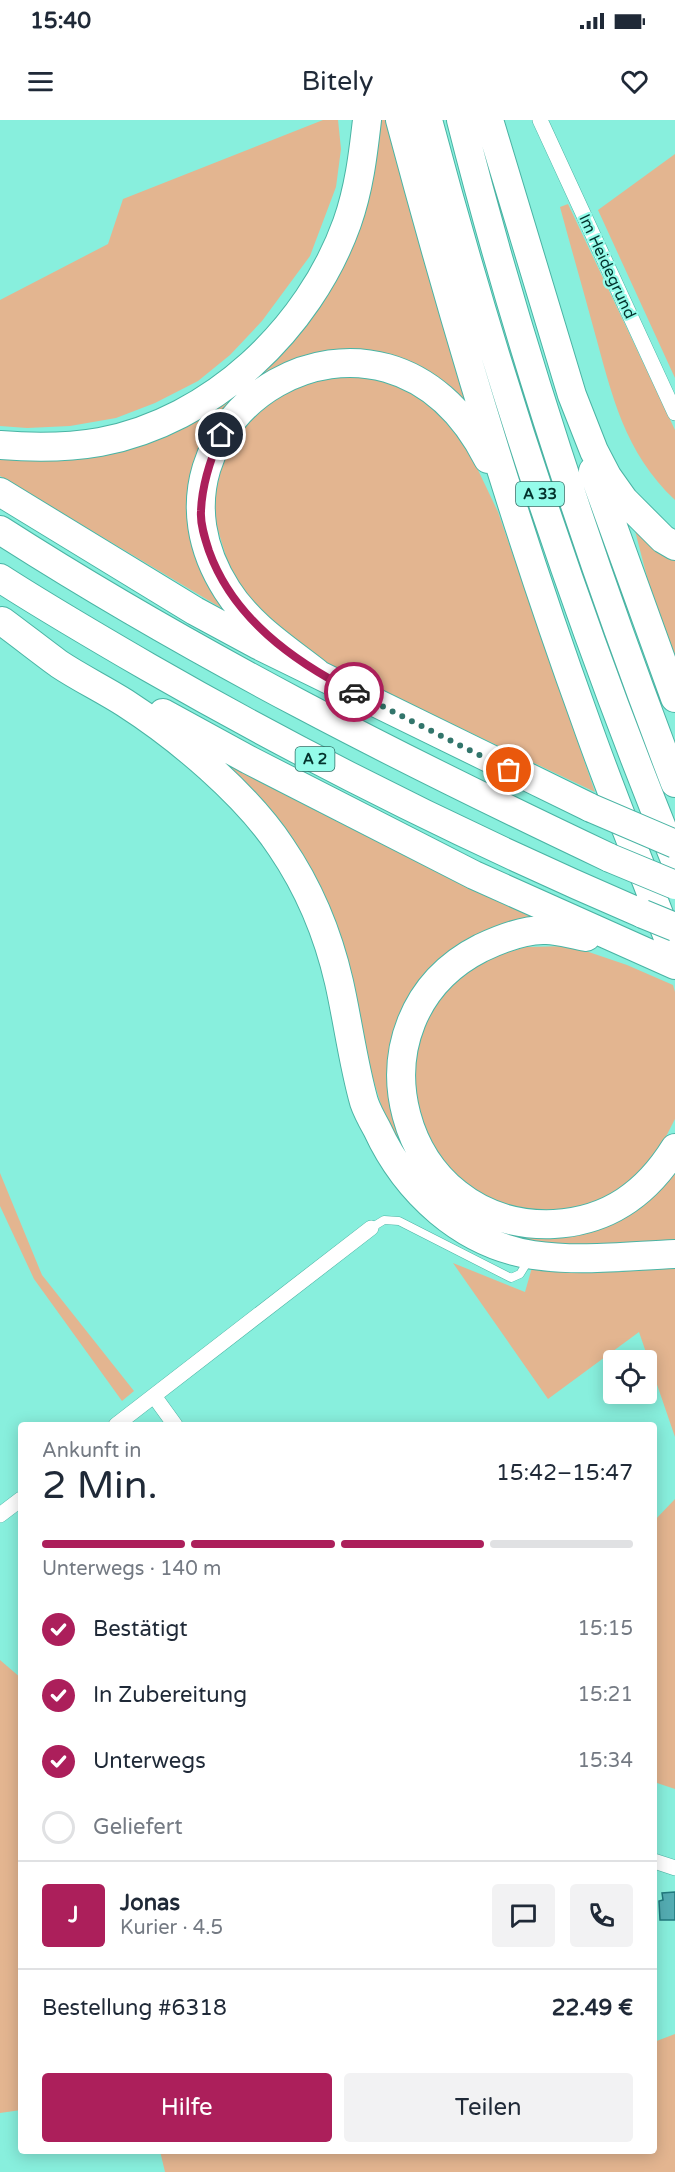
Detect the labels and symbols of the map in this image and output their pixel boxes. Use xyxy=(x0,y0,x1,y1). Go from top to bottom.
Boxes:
street label: Im Heidegrund xyxy=(574,211,640,322)
pin xyxy=(195,409,246,460)
road number: A 33 xyxy=(516,482,564,506)
courier xyxy=(324,662,384,722)
pin xyxy=(483,744,534,795)
road number: A 2 xyxy=(296,747,334,771)

